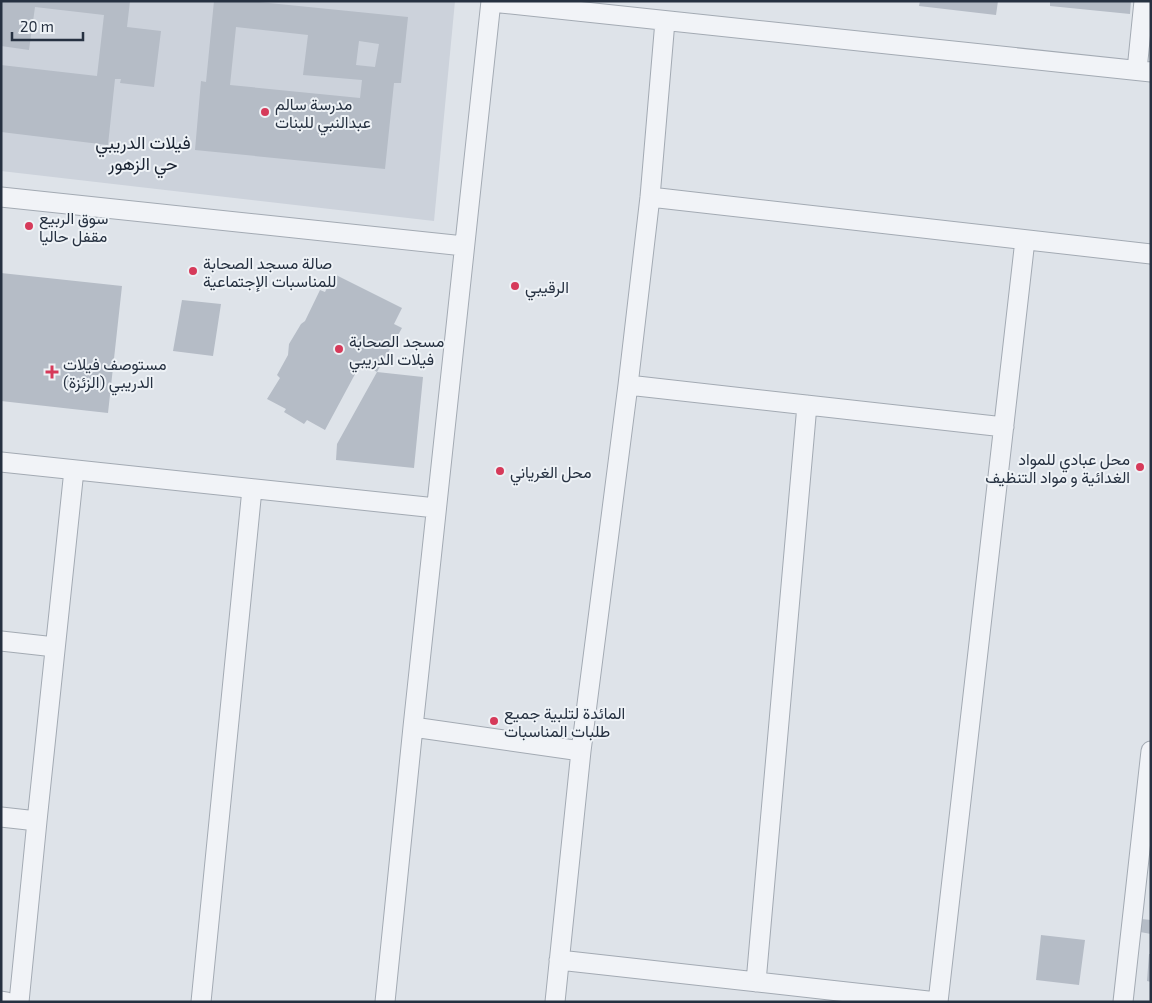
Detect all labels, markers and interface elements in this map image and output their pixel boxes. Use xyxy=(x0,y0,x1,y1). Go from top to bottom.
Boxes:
scale bar xyxy=(12,10,84,42)
text: 20 m xyxy=(20,17,54,35)
place label: مدرسة سالم عبدالنبي للبنات xyxy=(275,94,371,136)
marker: مدرسة سالم عبدالنبي للبنات xyxy=(259,106,271,118)
district label: فيلات الدريبي حي الزهور xyxy=(95,131,191,179)
place label: سوق الربيع مقفل حاليا xyxy=(39,208,109,247)
marker: سوق الربيع مقفل حاليا xyxy=(23,220,35,232)
place label: صالة مسجد الصحابة للمناسبات الإجتماعية xyxy=(203,253,336,292)
marker: صالة مسجد الصحابة للمناسبات الإجتماعية xyxy=(187,265,199,277)
place label: الرقيبي xyxy=(525,277,569,301)
marker: الرقيبي xyxy=(509,280,521,292)
place label: مسجد الصحابة فيلات الدريبي xyxy=(349,331,444,373)
marker: مسجد الصحابة فيلات الدريبي xyxy=(333,343,345,355)
place label: مستوصف فيلات الدريبي (الزئزة) xyxy=(63,354,166,396)
marker: مستوصف فيلات الدريبي (الزئزة) xyxy=(45,365,59,379)
place label: محل عبادي للمواد الغدائية و مواد التنظيف xyxy=(985,449,1130,488)
marker: محل عبادي للمواد الغدائية و مواد التنظيف xyxy=(1134,461,1146,473)
place label: محل الغرياني xyxy=(510,462,592,486)
marker: محل الغرياني xyxy=(494,465,506,477)
place label: المائدة لتلبية جميع طلبات المناسبات xyxy=(504,703,625,741)
marker: المائدة لتلبية جميع طلبات المناسبات xyxy=(488,715,500,727)

